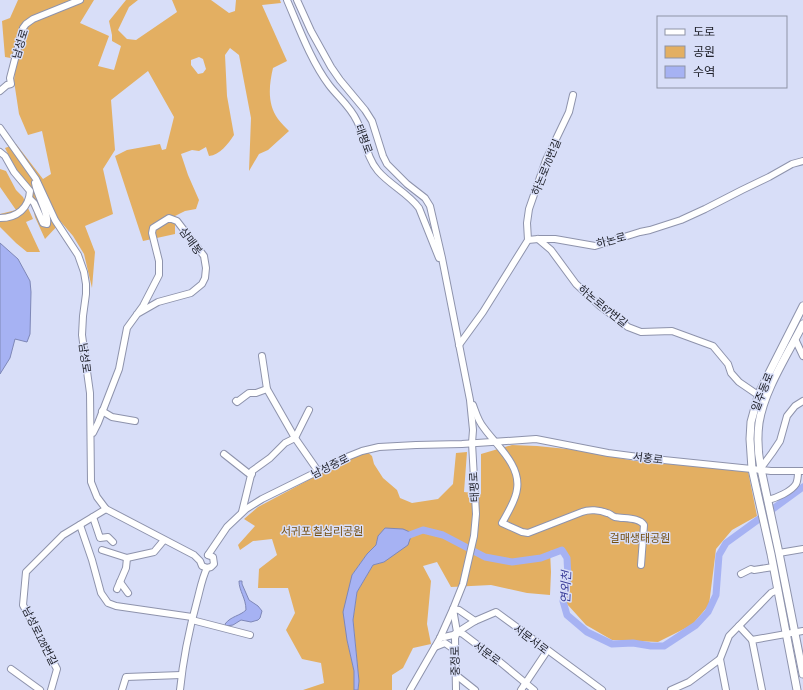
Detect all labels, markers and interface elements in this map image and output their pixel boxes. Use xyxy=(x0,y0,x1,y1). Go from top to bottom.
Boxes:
legend xyxy=(657,16,787,88)
text: 도로 xyxy=(693,25,715,40)
street label: 남성로 xyxy=(10,28,31,61)
text: 공원 xyxy=(693,45,715,60)
text: 수역 xyxy=(693,65,715,80)
street label: 태평로 xyxy=(352,123,375,156)
street label: 하논로70번길 xyxy=(529,137,564,197)
street label: 삼매봉 xyxy=(176,225,205,257)
street label: 하논로 xyxy=(595,230,627,251)
street label: 하논로67번길 xyxy=(575,283,630,330)
street label: 남성로 xyxy=(76,342,93,374)
street label: 일주동로 xyxy=(749,371,776,413)
street label: 서홍로 xyxy=(632,450,664,467)
street label: 남성중로 xyxy=(309,452,351,481)
street label: 태평로 xyxy=(467,471,482,502)
park label: 서귀포 칠십리공원 xyxy=(281,525,363,538)
park label: 걸매생태공원 xyxy=(610,532,670,545)
water label: 연외천 xyxy=(558,568,575,604)
street label: 남성로128번길 xyxy=(19,605,60,668)
street label: 서문서로 xyxy=(511,622,551,657)
street label: 서문로 xyxy=(471,639,503,668)
street label: 중정로 xyxy=(449,646,462,676)

